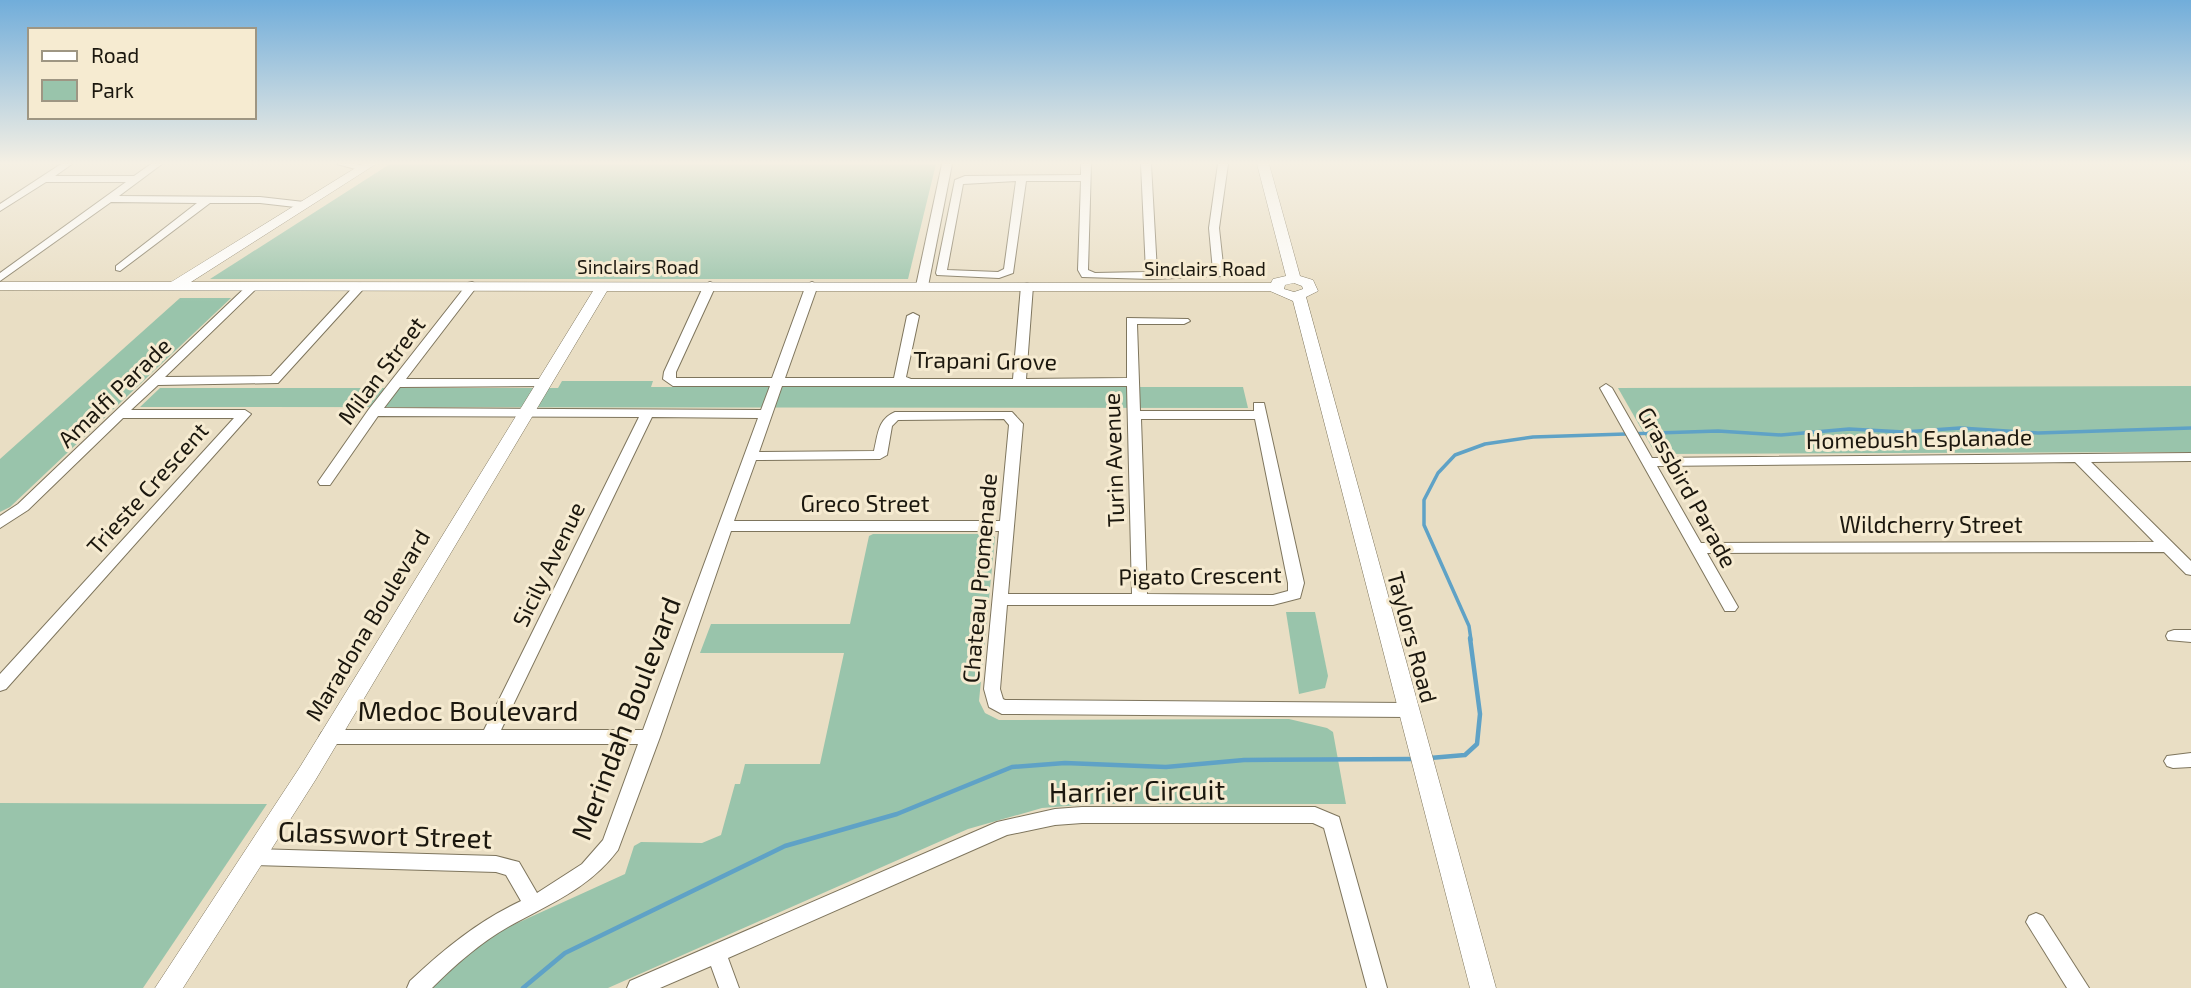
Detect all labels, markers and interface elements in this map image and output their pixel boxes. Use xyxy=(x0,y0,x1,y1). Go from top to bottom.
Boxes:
legend xyxy=(28,28,256,119)
text: Road xyxy=(91,42,139,67)
text: Park xyxy=(91,77,134,102)
street label: Sinclairs Road xyxy=(577,255,699,278)
street label: Sinclairs Road xyxy=(1144,257,1266,280)
street label: Milan Street xyxy=(331,310,431,429)
street label: Amalfi Parade xyxy=(52,331,176,453)
street label: Trapani Grove xyxy=(913,345,1057,375)
street label: Turin Avenue xyxy=(1097,392,1129,528)
street label: Grassbird Parade xyxy=(1632,402,1744,572)
street label: Trieste Crescent xyxy=(80,416,214,560)
street label: Homebush Esplanade xyxy=(1806,422,2032,454)
street label: Chateau Promenade xyxy=(956,472,1002,684)
street label: Greco Street xyxy=(801,489,930,517)
street label: Sicily Avenue xyxy=(506,497,590,631)
street label: Wildcherry Street xyxy=(1839,510,2023,538)
street label: Maradona Boulevard xyxy=(299,524,435,726)
street label: Pigato Crescent xyxy=(1118,560,1282,590)
street label: Taylors Road xyxy=(1382,568,1444,706)
street label: Merindah Boulevard xyxy=(563,592,687,844)
street label: Medoc Boulevard xyxy=(357,693,579,727)
street label: Harrier Circuit xyxy=(1048,771,1226,809)
street label: Glasswort Street xyxy=(277,813,493,855)

